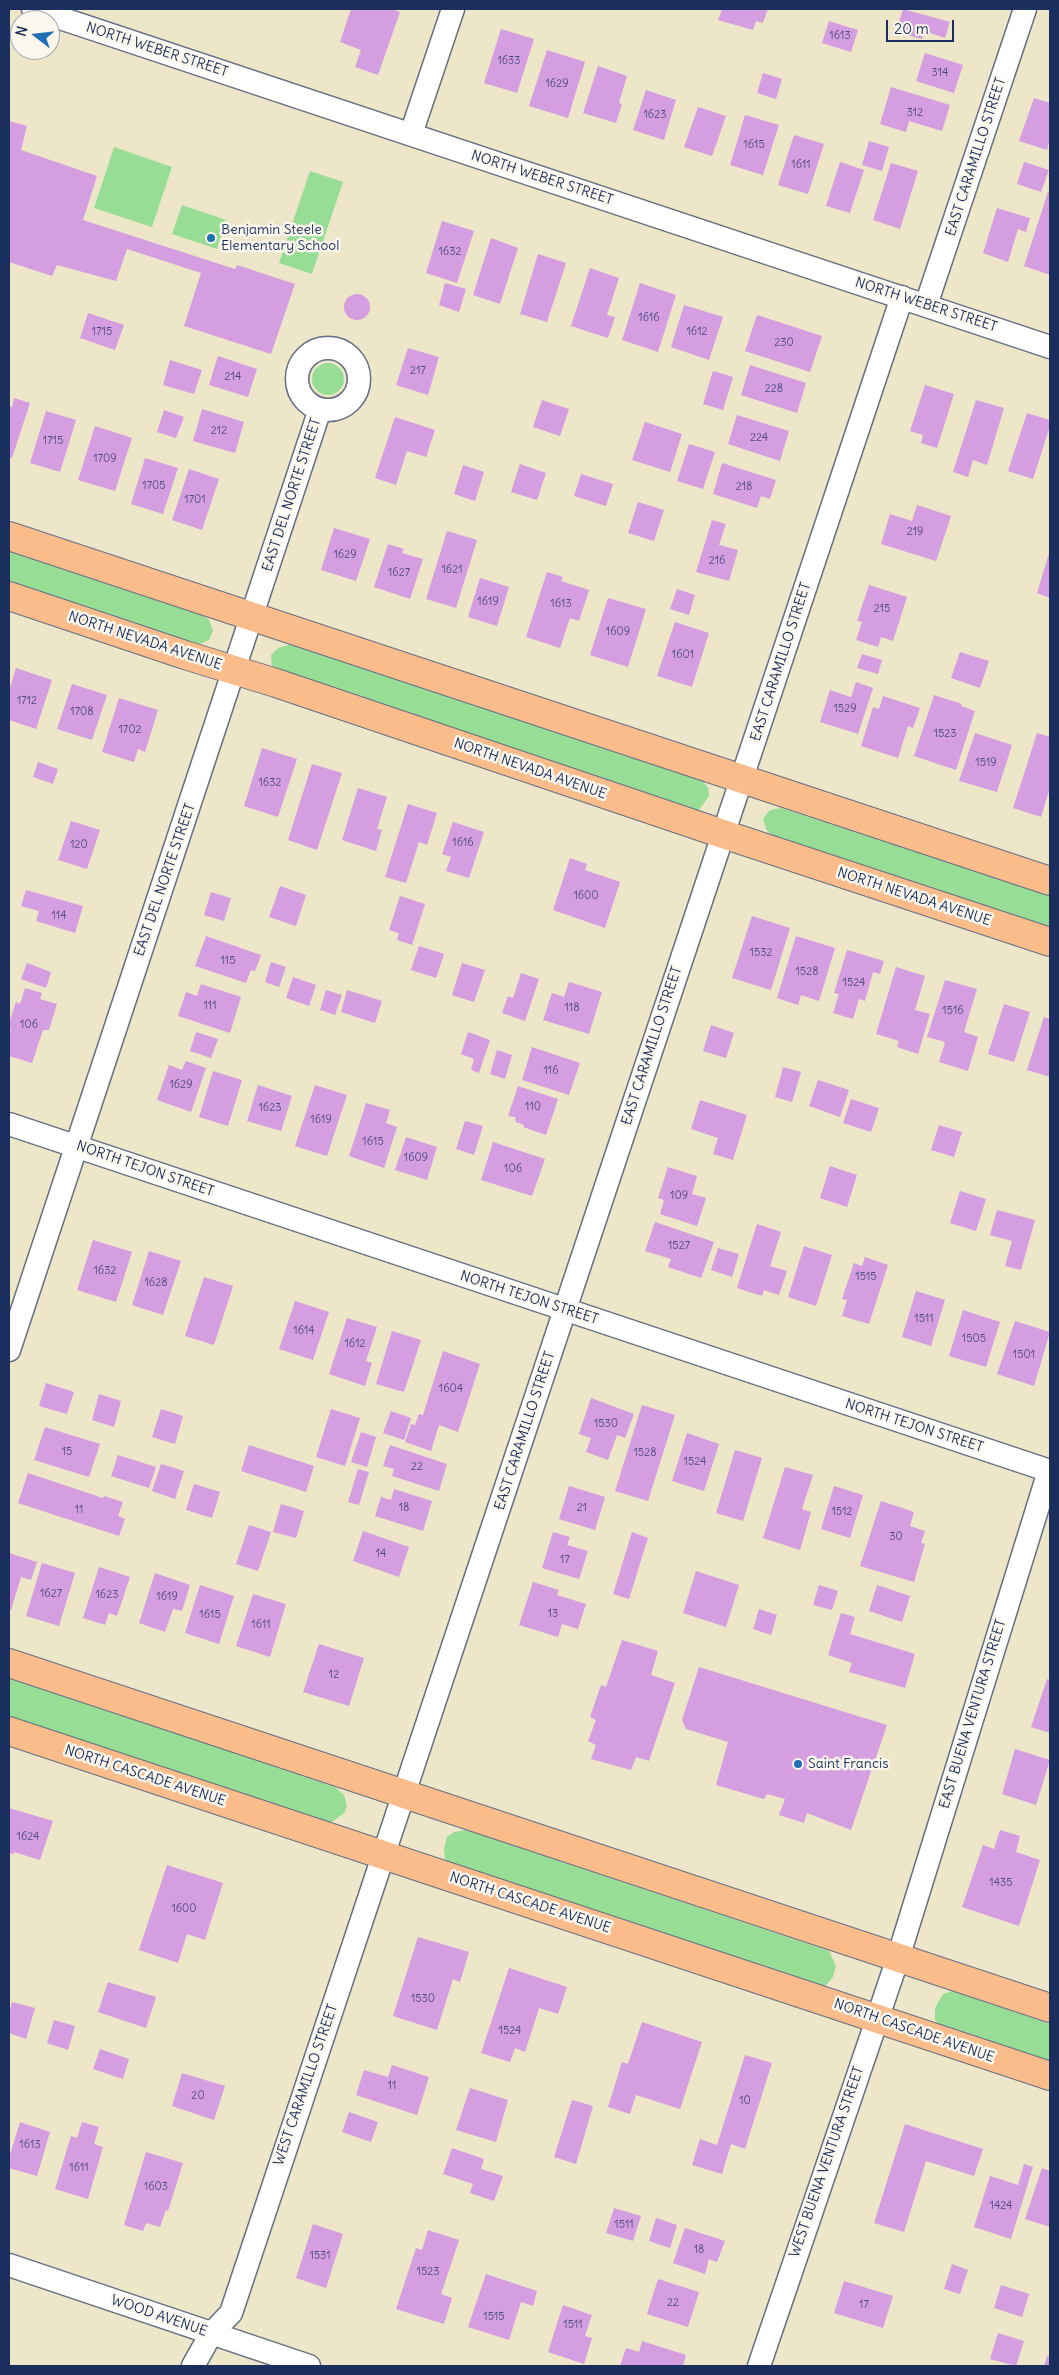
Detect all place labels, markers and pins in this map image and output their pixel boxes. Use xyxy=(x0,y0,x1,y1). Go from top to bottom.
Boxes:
place label: Benjamin Steele Elementary School xyxy=(221,222,339,254)
marker: Benjamin Steele Elementary School xyxy=(205,232,217,244)
place label: Saint Francis xyxy=(808,1756,889,1772)
marker: Saint Francis xyxy=(792,1758,804,1770)

